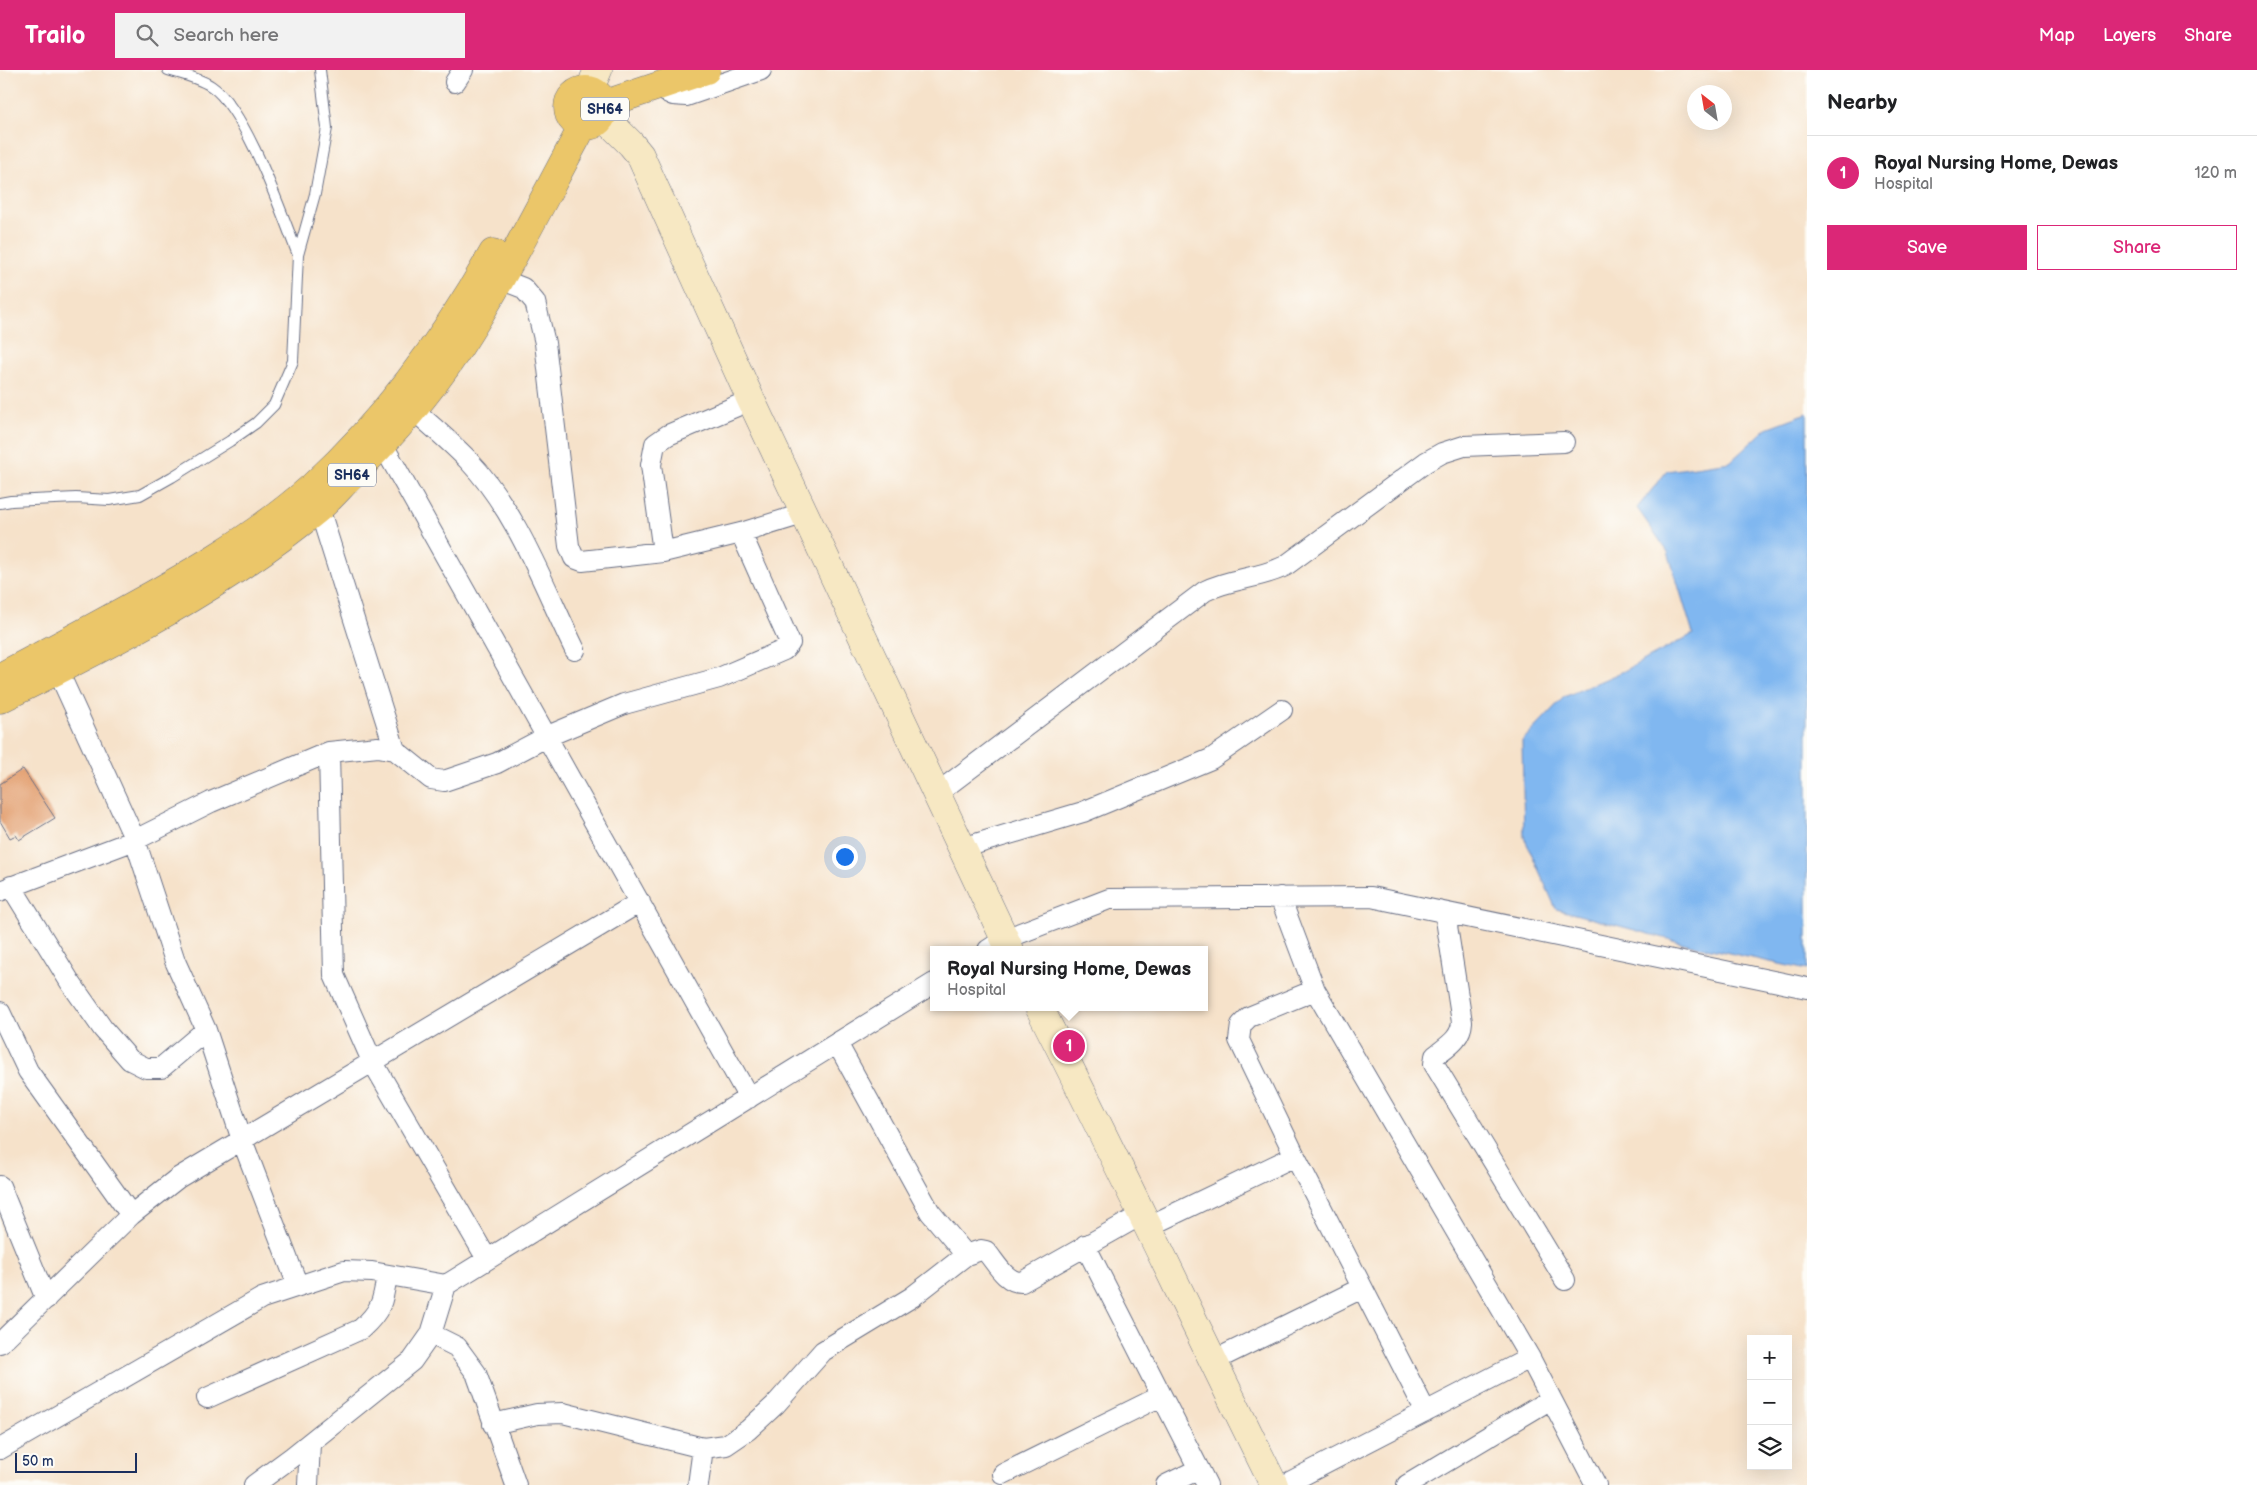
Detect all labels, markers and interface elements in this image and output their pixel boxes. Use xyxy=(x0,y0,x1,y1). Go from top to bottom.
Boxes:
search box xyxy=(115,13,465,58)
text: Trailo xyxy=(25,21,85,50)
icon: search xyxy=(133,21,161,49)
text: Search here xyxy=(173,24,279,47)
text: Map xyxy=(2039,25,2075,46)
text: Layers xyxy=(2103,25,2156,46)
text: Share xyxy=(2184,25,2232,46)
north arrow xyxy=(1687,85,1732,130)
text: Nearby xyxy=(1827,90,1897,115)
road number: SH64 xyxy=(581,98,629,120)
text: Royal Nursing Home, Dewas xyxy=(1874,152,2118,175)
text: 1 xyxy=(1840,164,1846,183)
text: 120 m xyxy=(2194,164,2237,183)
text: Hospital xyxy=(1874,175,1933,194)
button: Save xyxy=(1827,225,2027,270)
button: Share xyxy=(2037,225,2237,270)
road number: SH64 xyxy=(328,464,376,486)
your location xyxy=(832,844,858,870)
popup xyxy=(930,946,1208,1011)
text: Royal Nursing Home, Dewas xyxy=(947,958,1191,981)
text: Hospital xyxy=(947,981,1006,1000)
pin: 1 xyxy=(1053,1027,1085,1065)
map controls xyxy=(1747,1335,1792,1470)
button: + xyxy=(1747,1335,1792,1380)
button: − xyxy=(1747,1380,1792,1425)
button: layers xyxy=(1747,1425,1792,1470)
scale bar xyxy=(15,1450,138,1473)
text: 50 m xyxy=(22,1453,54,1470)

